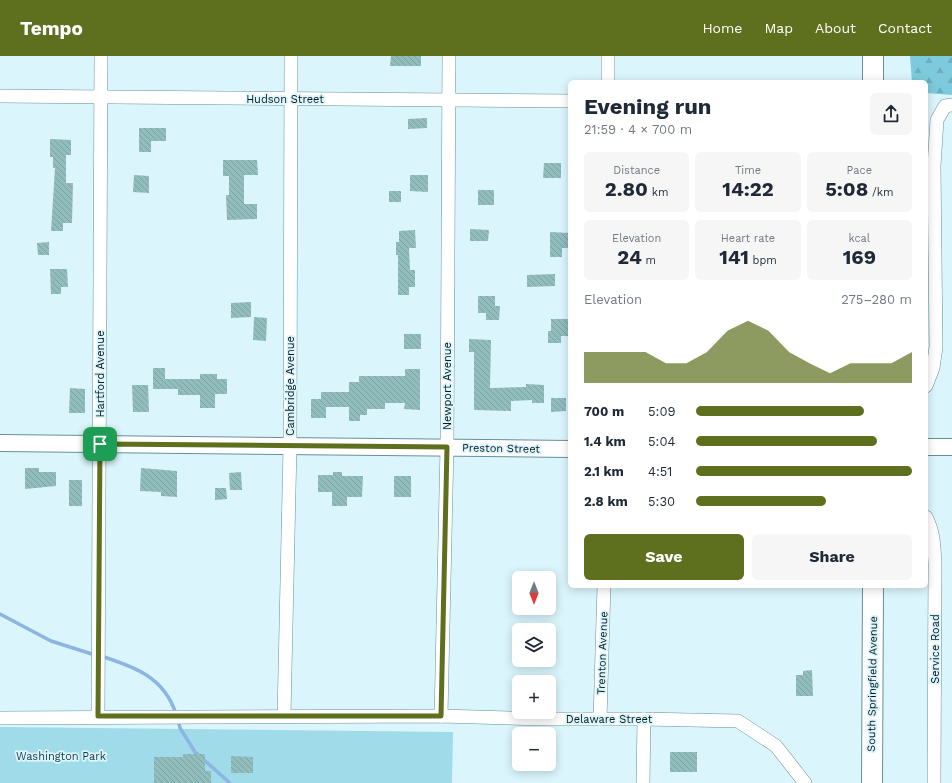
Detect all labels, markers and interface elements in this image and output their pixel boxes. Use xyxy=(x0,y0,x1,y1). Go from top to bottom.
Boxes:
text: Tempo xyxy=(20,17,83,40)
text: Home xyxy=(702,20,742,36)
text: Map xyxy=(764,20,793,36)
text: About xyxy=(815,20,856,36)
text: Contact xyxy=(878,20,932,36)
street label: Hudson Street xyxy=(246,93,324,106)
button: share xyxy=(870,93,912,135)
text: Evening run xyxy=(584,94,712,119)
text: 21:59 · 4 × 700 m xyxy=(584,122,692,137)
text: Distance xyxy=(613,164,660,177)
text: Time xyxy=(735,164,761,177)
text: Pace xyxy=(847,164,872,177)
text: 2.80 xyxy=(605,177,648,201)
text: 14:22 xyxy=(722,177,774,201)
text: 5:08 xyxy=(825,177,868,201)
text: km xyxy=(648,186,668,199)
text: /km xyxy=(868,186,894,199)
text: Elevation xyxy=(612,232,661,245)
text: Heart rate xyxy=(721,232,775,245)
text: kcal xyxy=(848,232,870,245)
text: 24 xyxy=(617,245,642,269)
text: 141 xyxy=(719,245,749,269)
text: 169 xyxy=(843,245,876,269)
text: m xyxy=(642,254,656,267)
text: bpm xyxy=(749,254,777,267)
text: Elevation xyxy=(584,292,642,307)
text: 275–280 m xyxy=(841,292,912,307)
street label: Hartford Avenue xyxy=(94,331,107,417)
street label: Cambridge Avenue xyxy=(284,336,297,436)
street label: Newport Avenue xyxy=(441,342,454,430)
text: 700 m xyxy=(584,404,624,419)
text: 5:09 xyxy=(648,404,676,419)
pin xyxy=(83,427,117,461)
icon: arrive xyxy=(89,433,111,455)
text: 1.4 km xyxy=(584,434,626,449)
text: 5:04 xyxy=(648,434,675,449)
street label: Preston Street xyxy=(462,441,541,456)
text: 2.1 km xyxy=(584,464,624,479)
text: 4:51 xyxy=(648,464,672,479)
text: 2.8 km xyxy=(584,494,628,509)
text: 5:30 xyxy=(648,494,675,509)
button: Save xyxy=(584,534,744,580)
button: Share xyxy=(752,534,912,580)
north arrow xyxy=(512,571,556,615)
map controls xyxy=(512,571,556,771)
street label: Trenton Avenue xyxy=(595,611,610,695)
street label: Service Road xyxy=(929,614,942,684)
street label: South Springfield Avenue xyxy=(865,616,880,752)
button: layers xyxy=(512,623,556,667)
button: + xyxy=(512,675,556,719)
street label: Delaware Street xyxy=(566,713,653,726)
button: − xyxy=(512,727,556,771)
park label: Washington Park xyxy=(16,750,106,763)

